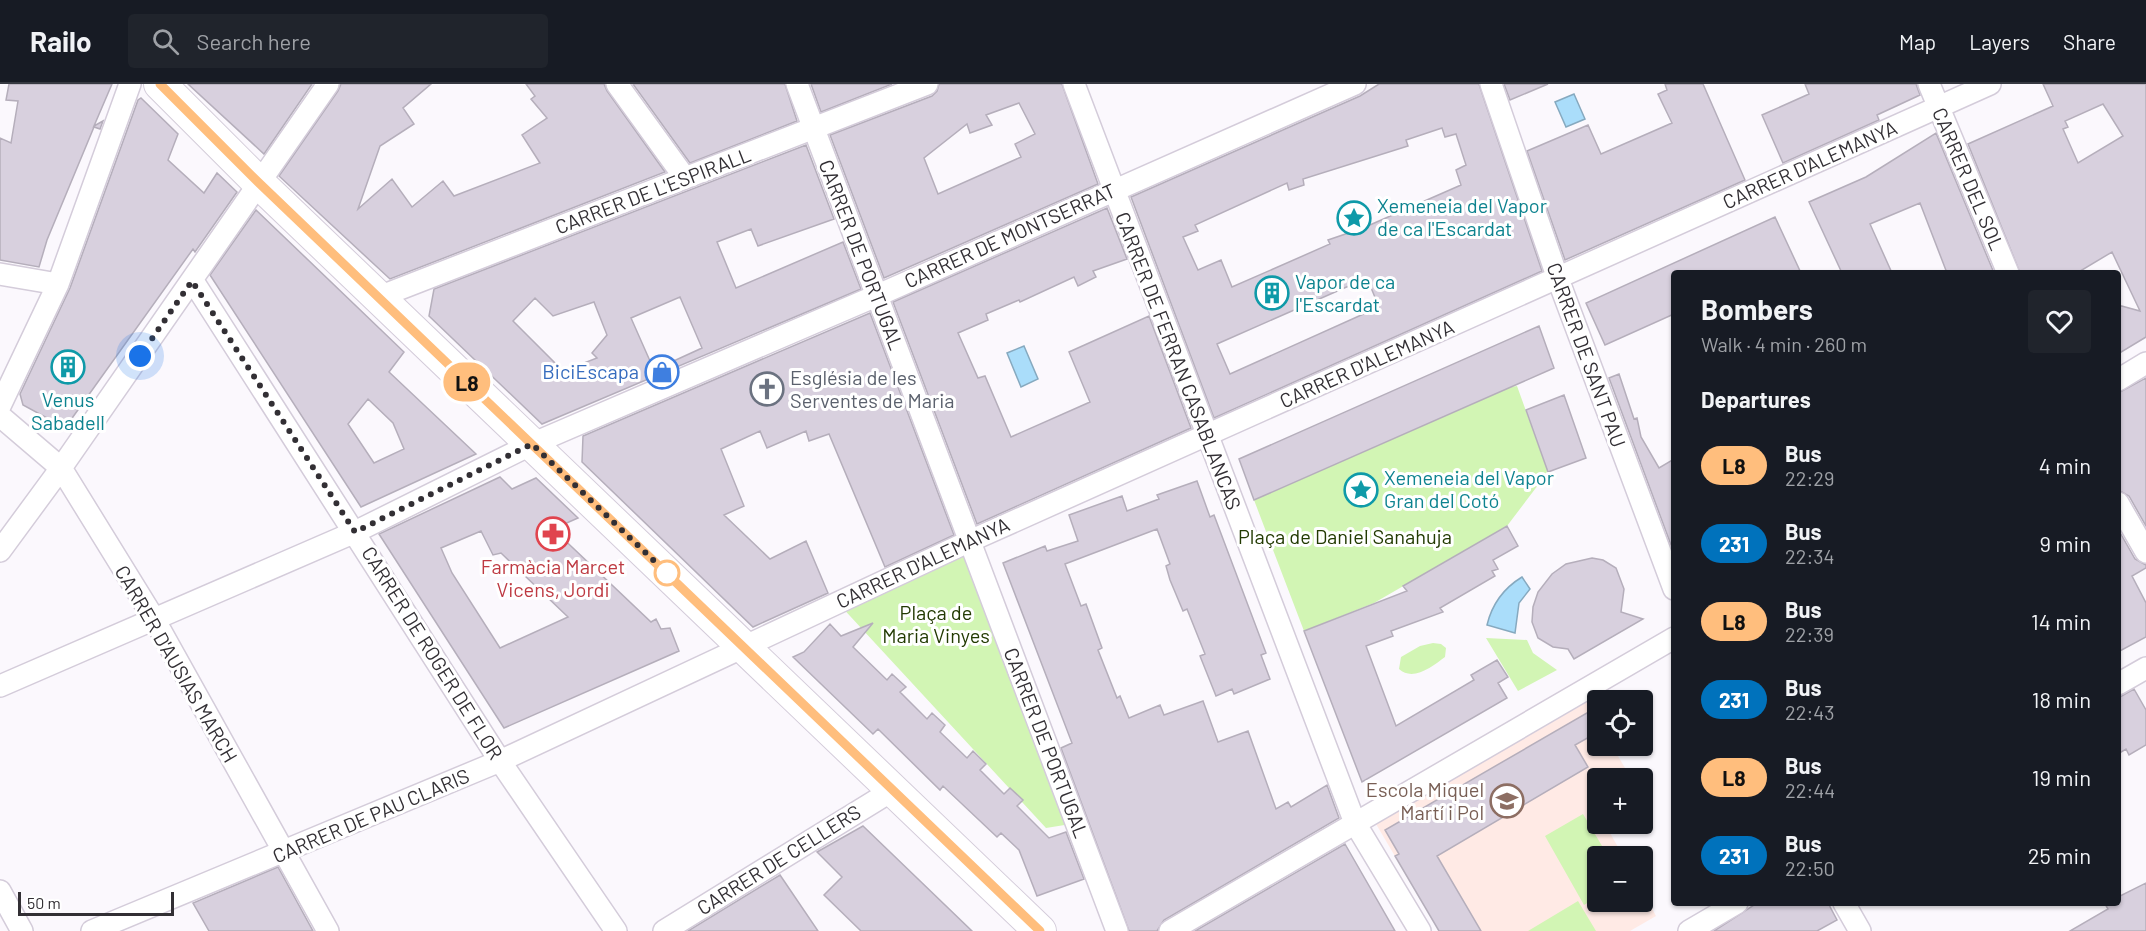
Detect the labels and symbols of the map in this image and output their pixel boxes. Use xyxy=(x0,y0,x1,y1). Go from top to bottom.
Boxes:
street label: CARRER DEL SOL xyxy=(1928,104,2010,253)
street label: CARRER D'ALEMANYA xyxy=(1719,115,1900,213)
street label: CARRER DE L'ESPIRALL xyxy=(552,142,754,238)
street label: CARRER DE PORTUGAL xyxy=(815,156,909,353)
street label: CARRER DE MONTSERRAT xyxy=(900,178,1119,292)
place label: Xemeneia del Vapor de ca l'Escardat xyxy=(1377,193,1547,240)
place icon: Xemeneia del Vapor de ca l'Escardat xyxy=(1336,200,1372,236)
street label: CARRER DE FERRAN CASABLANCAS xyxy=(1111,208,1247,513)
street label: CARRER DE SANT PAU xyxy=(1542,259,1631,450)
place label: Vapor de ca l'Escardat xyxy=(1295,269,1395,316)
building icon: Vapor de ca l'Escardat xyxy=(1254,275,1290,311)
street label: CARRER D'ALEMANYA xyxy=(1276,314,1457,412)
your location xyxy=(125,341,155,371)
building icon: Venus Sabadell xyxy=(50,349,86,385)
shop icon: BiciEscapa xyxy=(644,354,680,390)
place label: BiciEscapa xyxy=(542,359,639,383)
line badge: L8 xyxy=(440,362,494,402)
place label: Església de les Serventes de Maria xyxy=(790,365,955,412)
church icon: Església de les Serventes de Maria xyxy=(749,371,785,407)
place label: Venus Sabadell xyxy=(31,387,105,434)
place label: Xemeneia del Vapor Gran del Cotó xyxy=(1384,465,1554,512)
place icon: Xemeneia del Vapor Gran del Cotó xyxy=(1343,472,1379,508)
street label: CARRER D'ALEMANYA xyxy=(832,511,1013,613)
pharmacy icon: Farmàcia Marcet Vicens, Jordi xyxy=(535,516,571,552)
park label: Plaça de Daniel Sanahuja xyxy=(1238,524,1452,548)
street label: CARRER DE ROGER DE FLOR xyxy=(357,542,508,763)
place label: Farmàcia Marcet Vicens, Jordi xyxy=(481,554,625,601)
unlabelled marker xyxy=(654,560,680,586)
street label: CARRER D'AUSIAS MARCH xyxy=(111,561,243,766)
park label: Plaça de Maria Vinyes xyxy=(882,600,990,647)
street label: CARRER DE PORTUGAL xyxy=(1000,644,1094,841)
street label: CARRER DE PAU CLARIS xyxy=(269,763,473,867)
place label: Escola Miquel Martí i Pol xyxy=(1366,777,1484,824)
school or university icon: Escola Miquel Martí i Pol xyxy=(1489,783,1525,819)
street label: CARRER DE CELLERS xyxy=(692,799,865,919)
scale bar xyxy=(18,889,174,916)

